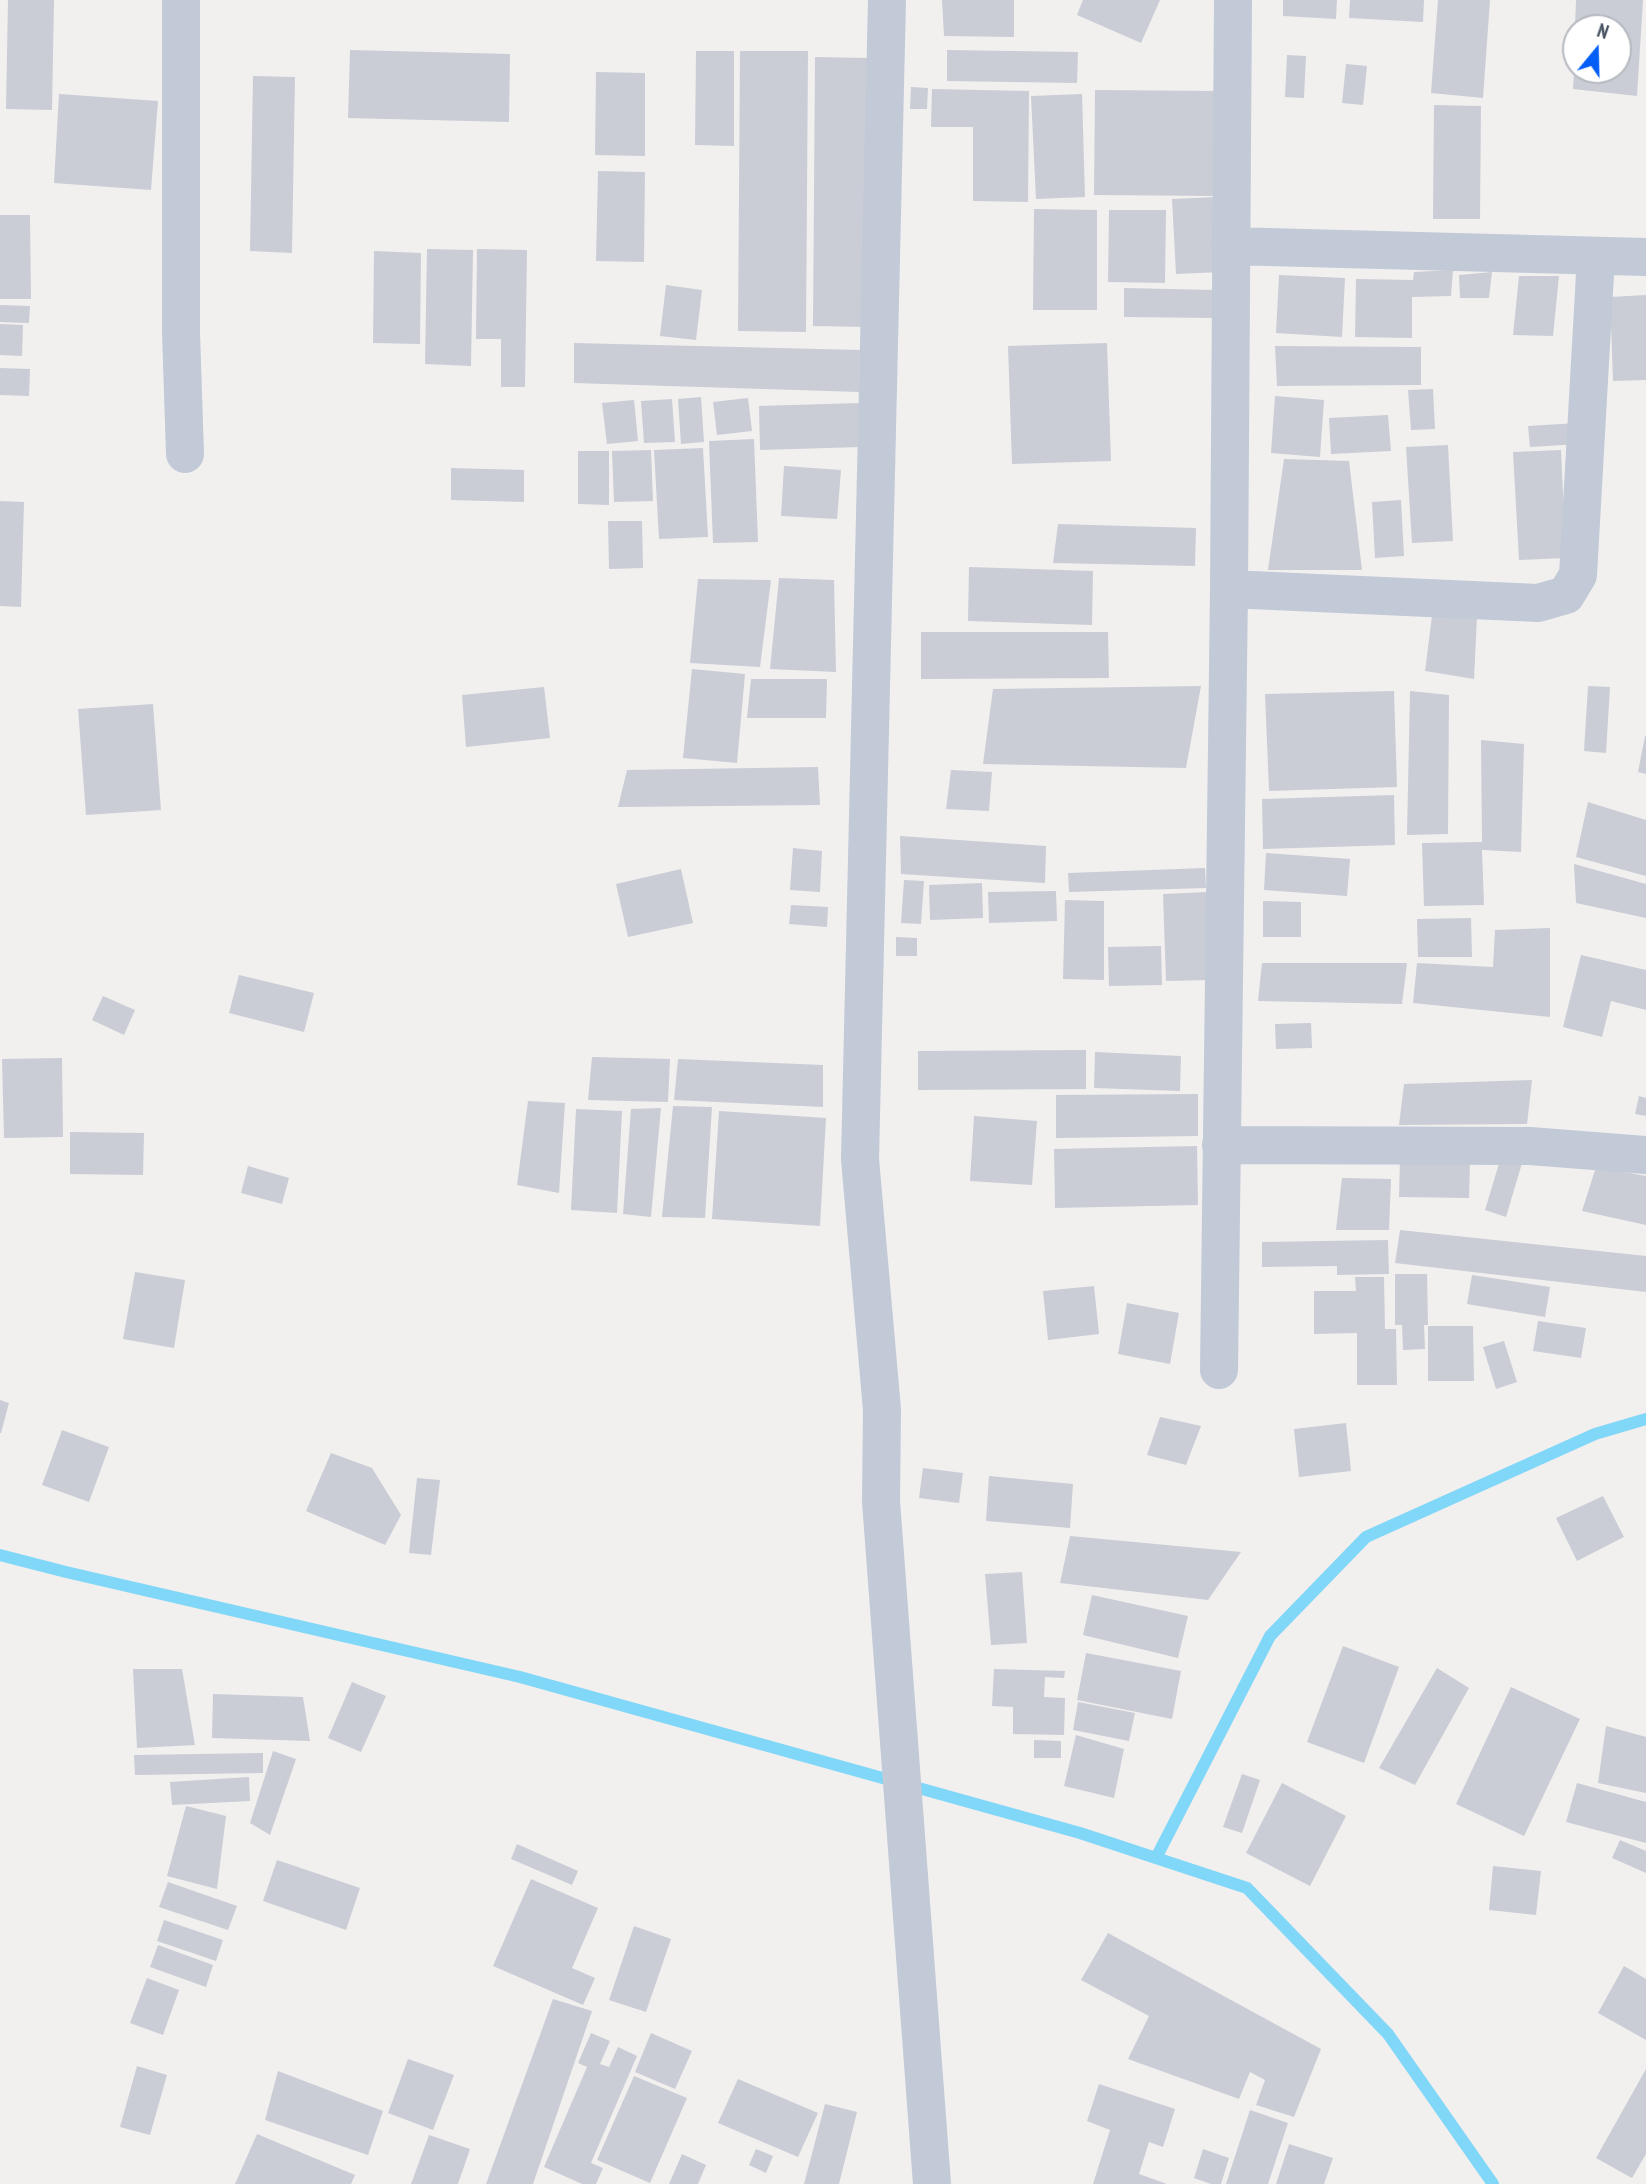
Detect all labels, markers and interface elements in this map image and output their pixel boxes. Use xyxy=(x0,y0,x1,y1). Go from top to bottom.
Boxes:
north arrow xyxy=(1562,14,1632,84)
text: N xyxy=(1594,18,1612,44)

